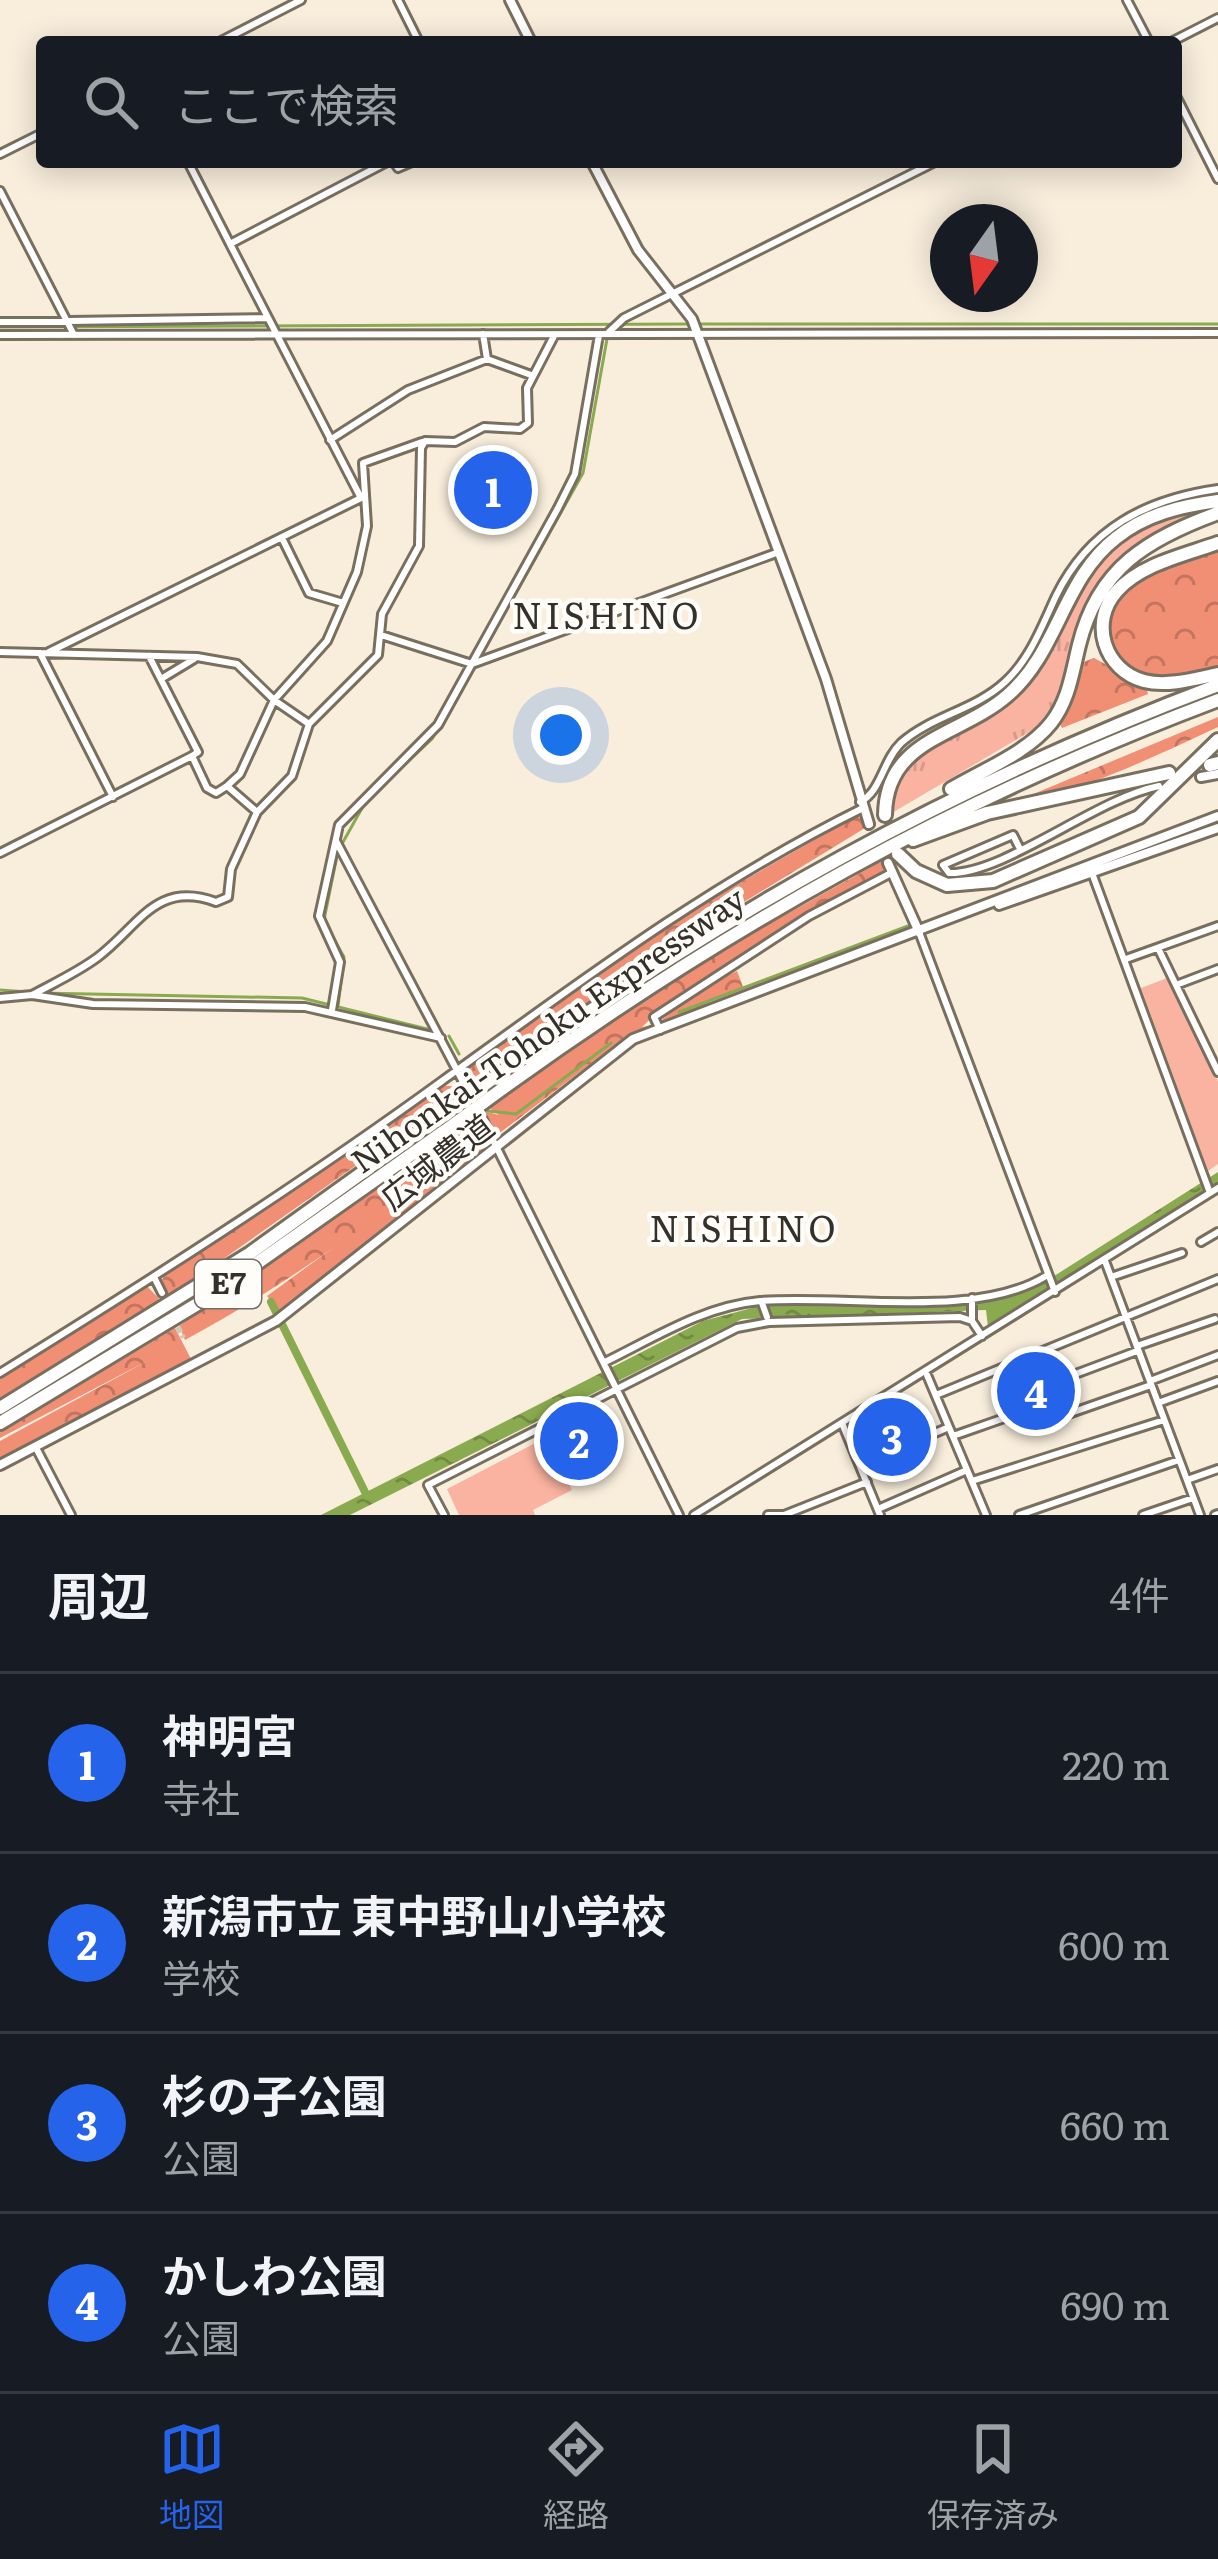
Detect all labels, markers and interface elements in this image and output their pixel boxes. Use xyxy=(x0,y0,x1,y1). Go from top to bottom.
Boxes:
search box xyxy=(36,36,1182,168)
icon: search xyxy=(78,69,144,135)
text: ここで検索 xyxy=(174,69,399,136)
north arrow xyxy=(930,204,1038,312)
pin: 1 xyxy=(454,445,532,535)
district label: NISHINO xyxy=(512,587,702,640)
your location xyxy=(531,705,591,765)
street label: Nihonkai-Tohoku Expressway xyxy=(339,873,754,1183)
street label: 広域農道 xyxy=(368,1100,503,1220)
district label: NISHINO xyxy=(649,1200,839,1253)
road number: E7 xyxy=(195,1260,261,1308)
pin: 4 xyxy=(997,1346,1075,1436)
pin: 3 xyxy=(853,1392,931,1482)
pin: 2 xyxy=(540,1396,618,1486)
text: 周辺 xyxy=(48,1555,150,1631)
text: 4件 xyxy=(1110,1564,1170,1622)
text: 神明宮 xyxy=(162,1700,297,1767)
text: 1 xyxy=(79,1734,95,1792)
text: 220 m xyxy=(1062,1734,1170,1792)
text: 寺社 xyxy=(162,1767,240,1825)
text: 新潟市立 東中野山小学校 xyxy=(162,1880,666,1947)
text: 2 xyxy=(77,1914,97,1972)
text: 600 m xyxy=(1058,1914,1170,1972)
text: 学校 xyxy=(162,1947,240,2005)
text: 杉の子公園 xyxy=(162,2060,387,2127)
text: 3 xyxy=(76,2094,98,2152)
text: 660 m xyxy=(1060,2094,1170,2152)
text: 公園 xyxy=(162,2127,240,2185)
text: かしわ公園 xyxy=(162,2240,387,2307)
text: 4 xyxy=(75,2274,99,2332)
text: 690 m xyxy=(1060,2274,1170,2332)
text: 公園 xyxy=(162,2307,240,2365)
tab: 地図 xyxy=(159,2416,225,2537)
tab: 経路 xyxy=(543,2416,609,2537)
tab: 保存済み xyxy=(927,2416,1059,2537)

